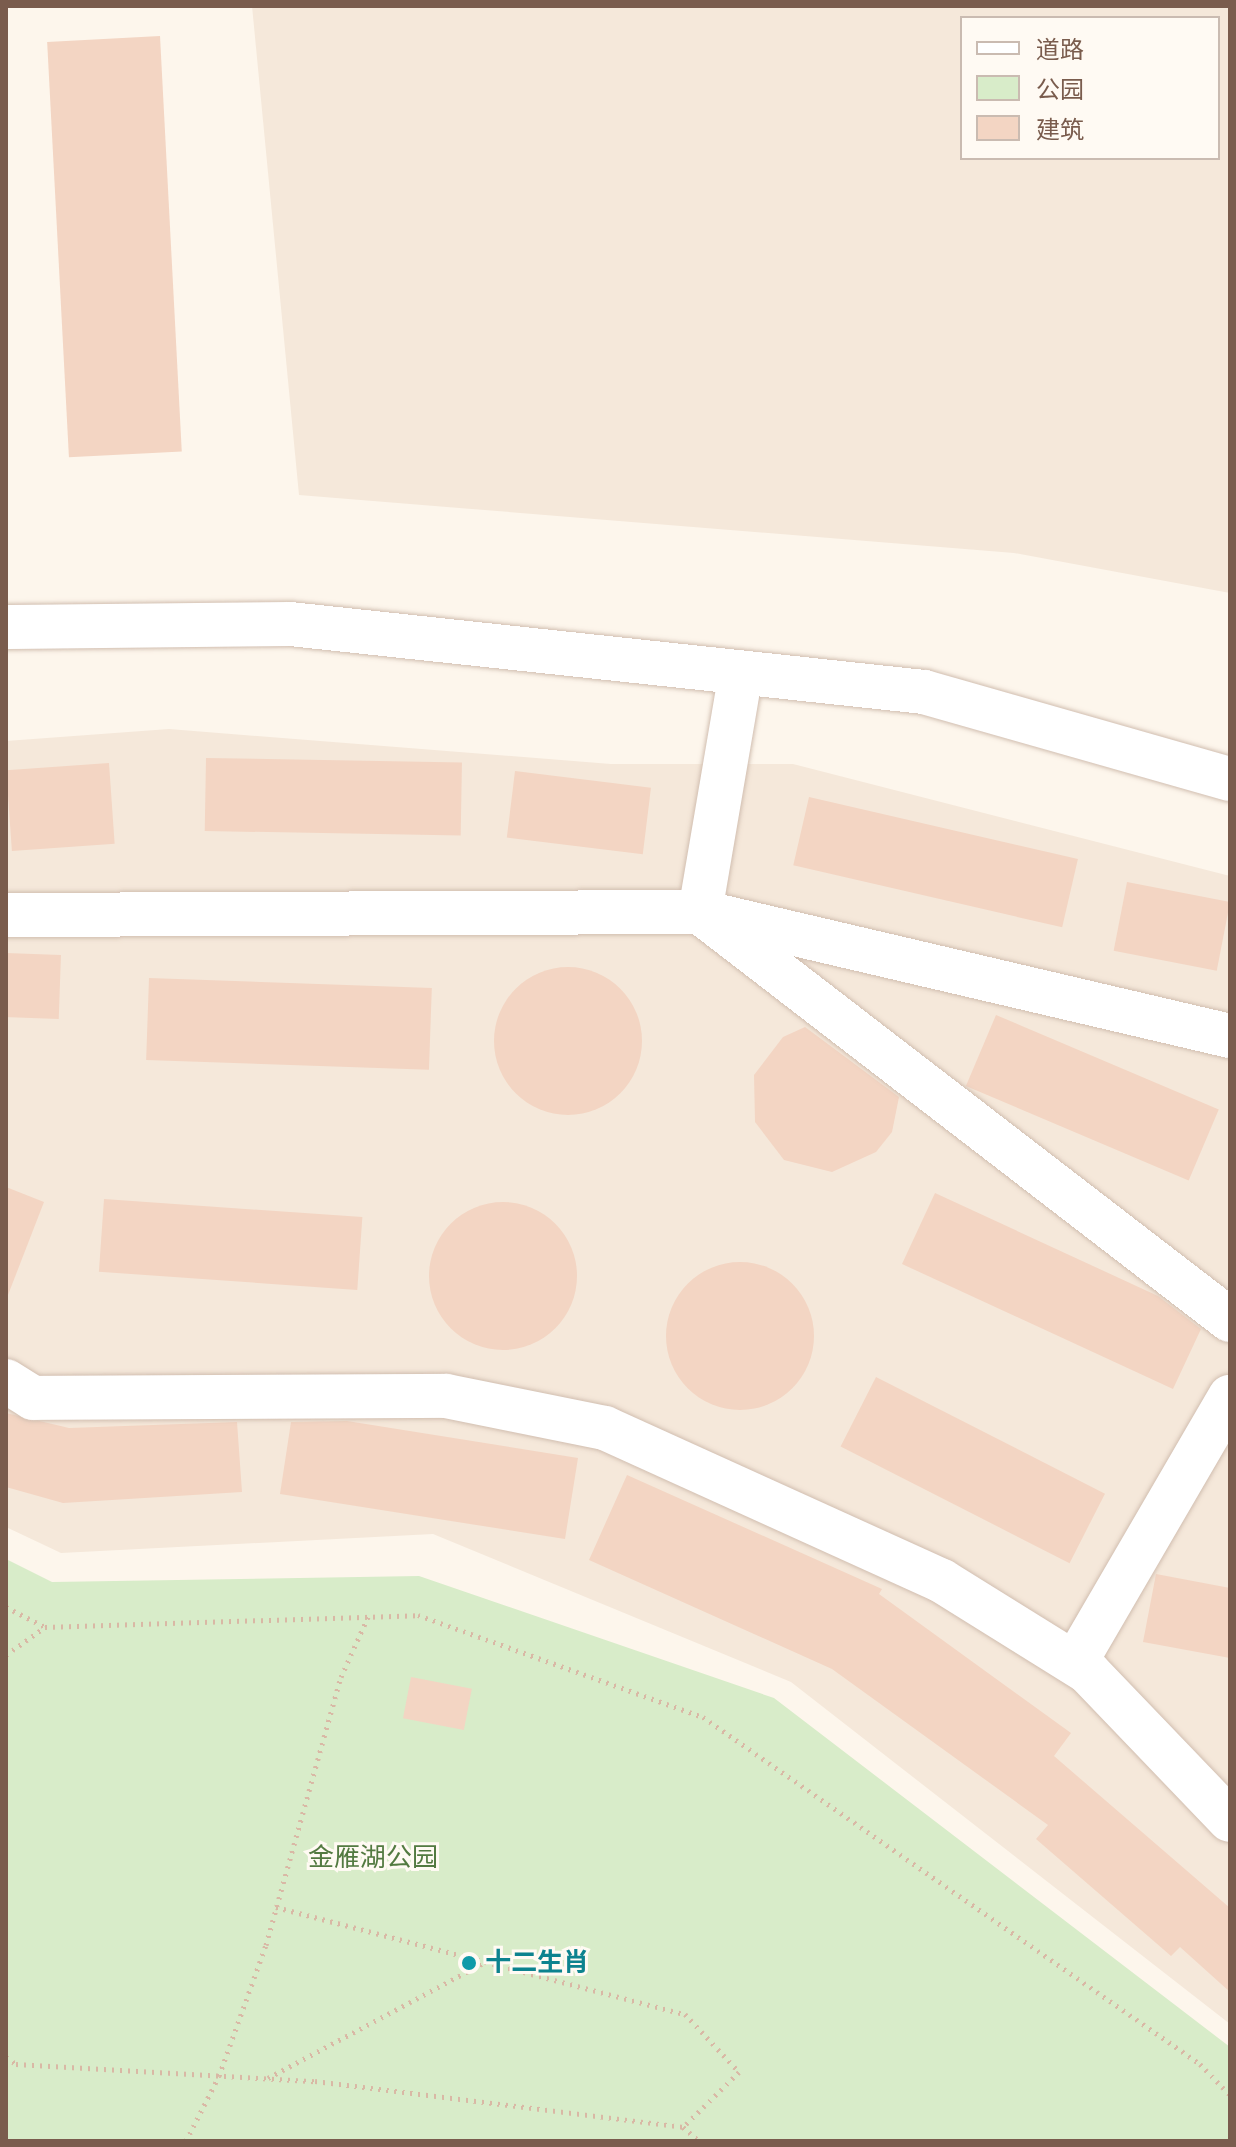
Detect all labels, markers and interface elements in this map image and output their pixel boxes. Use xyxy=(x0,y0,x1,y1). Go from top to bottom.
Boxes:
legend xyxy=(960,16,1220,160)
text: 道路 xyxy=(1036,34,1084,66)
text: 公园 xyxy=(1036,74,1084,106)
text: 建筑 xyxy=(1036,114,1084,146)
park label: 金雁湖公园 xyxy=(308,1842,438,1874)
place label: 十二生肖 xyxy=(485,1947,589,1979)
marker: 十二生肖 xyxy=(460,1954,478,1972)

